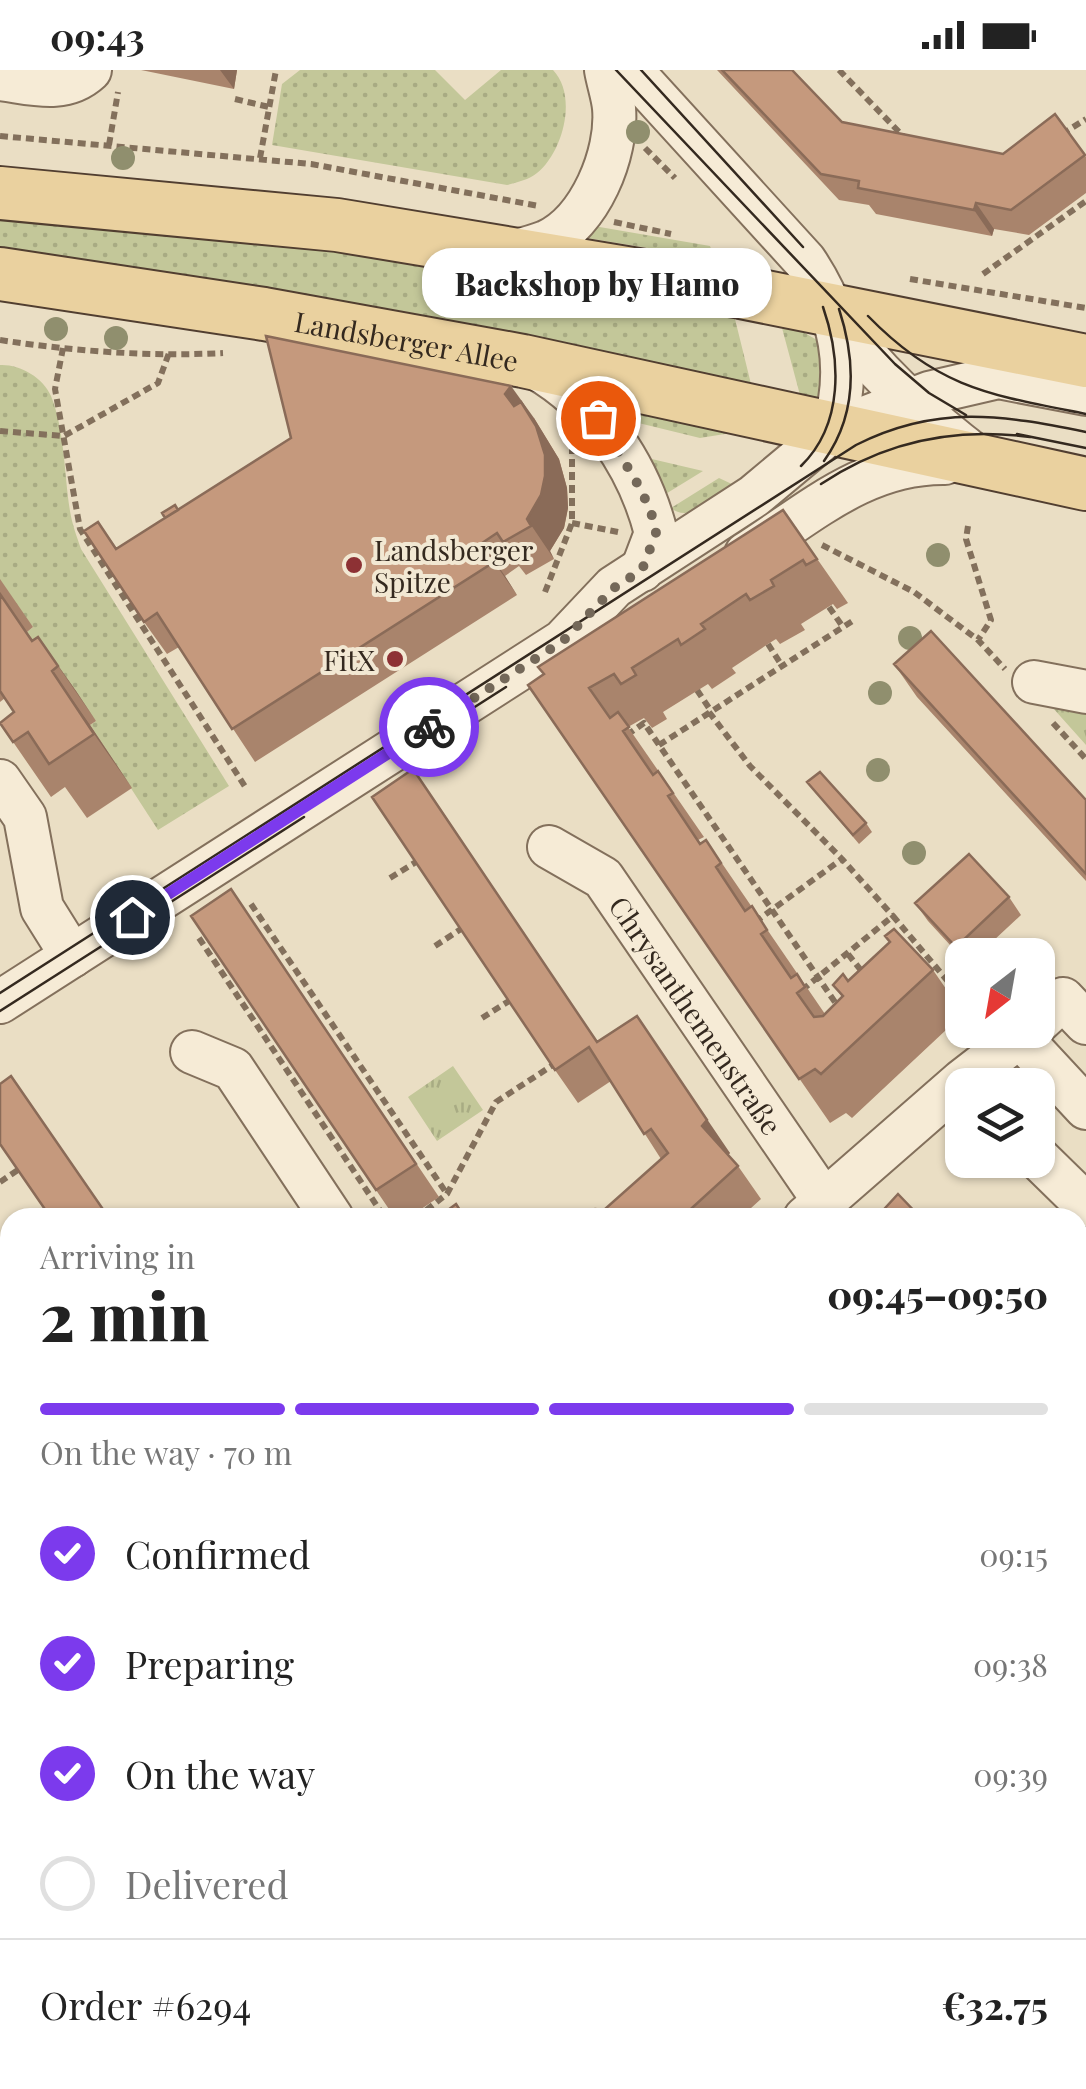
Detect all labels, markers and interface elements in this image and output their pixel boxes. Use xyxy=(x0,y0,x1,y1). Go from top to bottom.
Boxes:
text: 09:43 xyxy=(50,10,145,61)
callout: Backshop by Hamo xyxy=(423,248,773,318)
text: Backshop by Hamo xyxy=(454,261,740,304)
street label: Landsberger Allee xyxy=(292,301,521,378)
pin xyxy=(556,376,641,461)
icon: bag xyxy=(571,391,626,446)
place label: Landsberger Spitze xyxy=(374,531,534,600)
marker: Landsberger Spitze xyxy=(343,554,365,576)
place label: FitX xyxy=(323,641,375,678)
marker: FitX xyxy=(384,648,406,670)
courier xyxy=(379,677,479,777)
icon: bike xyxy=(402,700,457,755)
pin xyxy=(90,875,175,960)
street label: Chrysanthemenstraße xyxy=(602,888,791,1141)
icon: home xyxy=(105,890,160,945)
north arrow xyxy=(945,938,1055,1048)
map controls xyxy=(945,938,1055,1178)
button: layers xyxy=(945,1068,1055,1178)
text: Arriving in xyxy=(40,1234,195,1277)
text: 09:45–09:50 xyxy=(827,1268,1048,1319)
text: 2 min xyxy=(40,1271,209,1357)
text: On the way · 70 m xyxy=(40,1430,292,1473)
icon: check xyxy=(40,1526,95,1581)
text: Confirmed xyxy=(125,1528,310,1579)
text: 09:15 xyxy=(979,1532,1048,1575)
icon: check xyxy=(40,1636,95,1691)
text: Preparing xyxy=(125,1638,294,1689)
text: 09:38 xyxy=(973,1642,1048,1685)
icon: check xyxy=(40,1746,95,1801)
text: On the way xyxy=(125,1748,315,1799)
text: 09:39 xyxy=(973,1752,1048,1795)
text: Delivered xyxy=(125,1858,289,1909)
text: Order #6294 xyxy=(40,1979,251,2030)
text: €32.75 xyxy=(942,1979,1048,2030)

